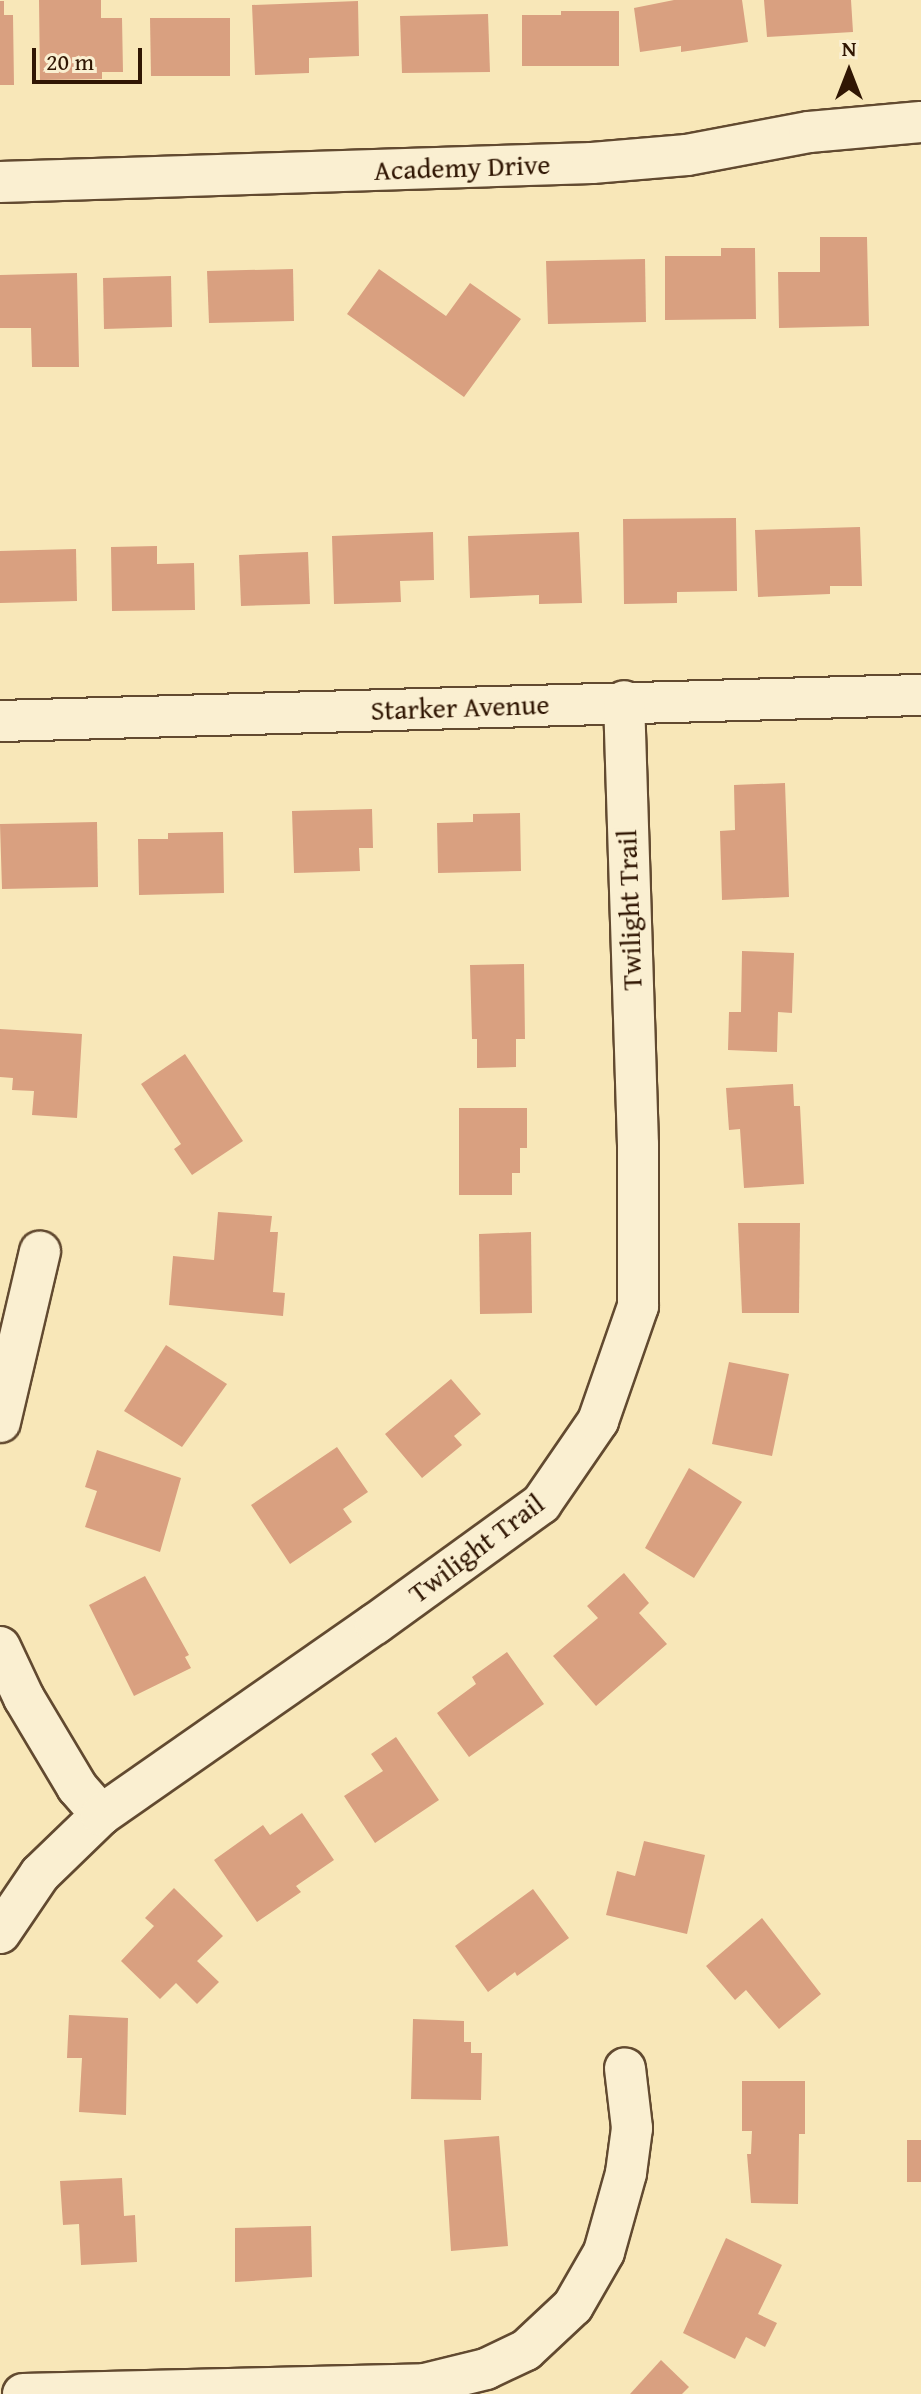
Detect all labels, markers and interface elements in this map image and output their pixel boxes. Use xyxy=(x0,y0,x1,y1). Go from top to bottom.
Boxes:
scale bar xyxy=(36,32,146,82)
north arrow xyxy=(809,32,889,112)
text: N xyxy=(842,32,856,64)
text: 20 m xyxy=(46,44,94,79)
street label: Academy Drive xyxy=(373,147,551,187)
street label: Starker Avenue xyxy=(370,687,550,727)
street label: Twilight Trail xyxy=(609,829,649,991)
street label: Twilight Trail xyxy=(402,1486,550,1610)

